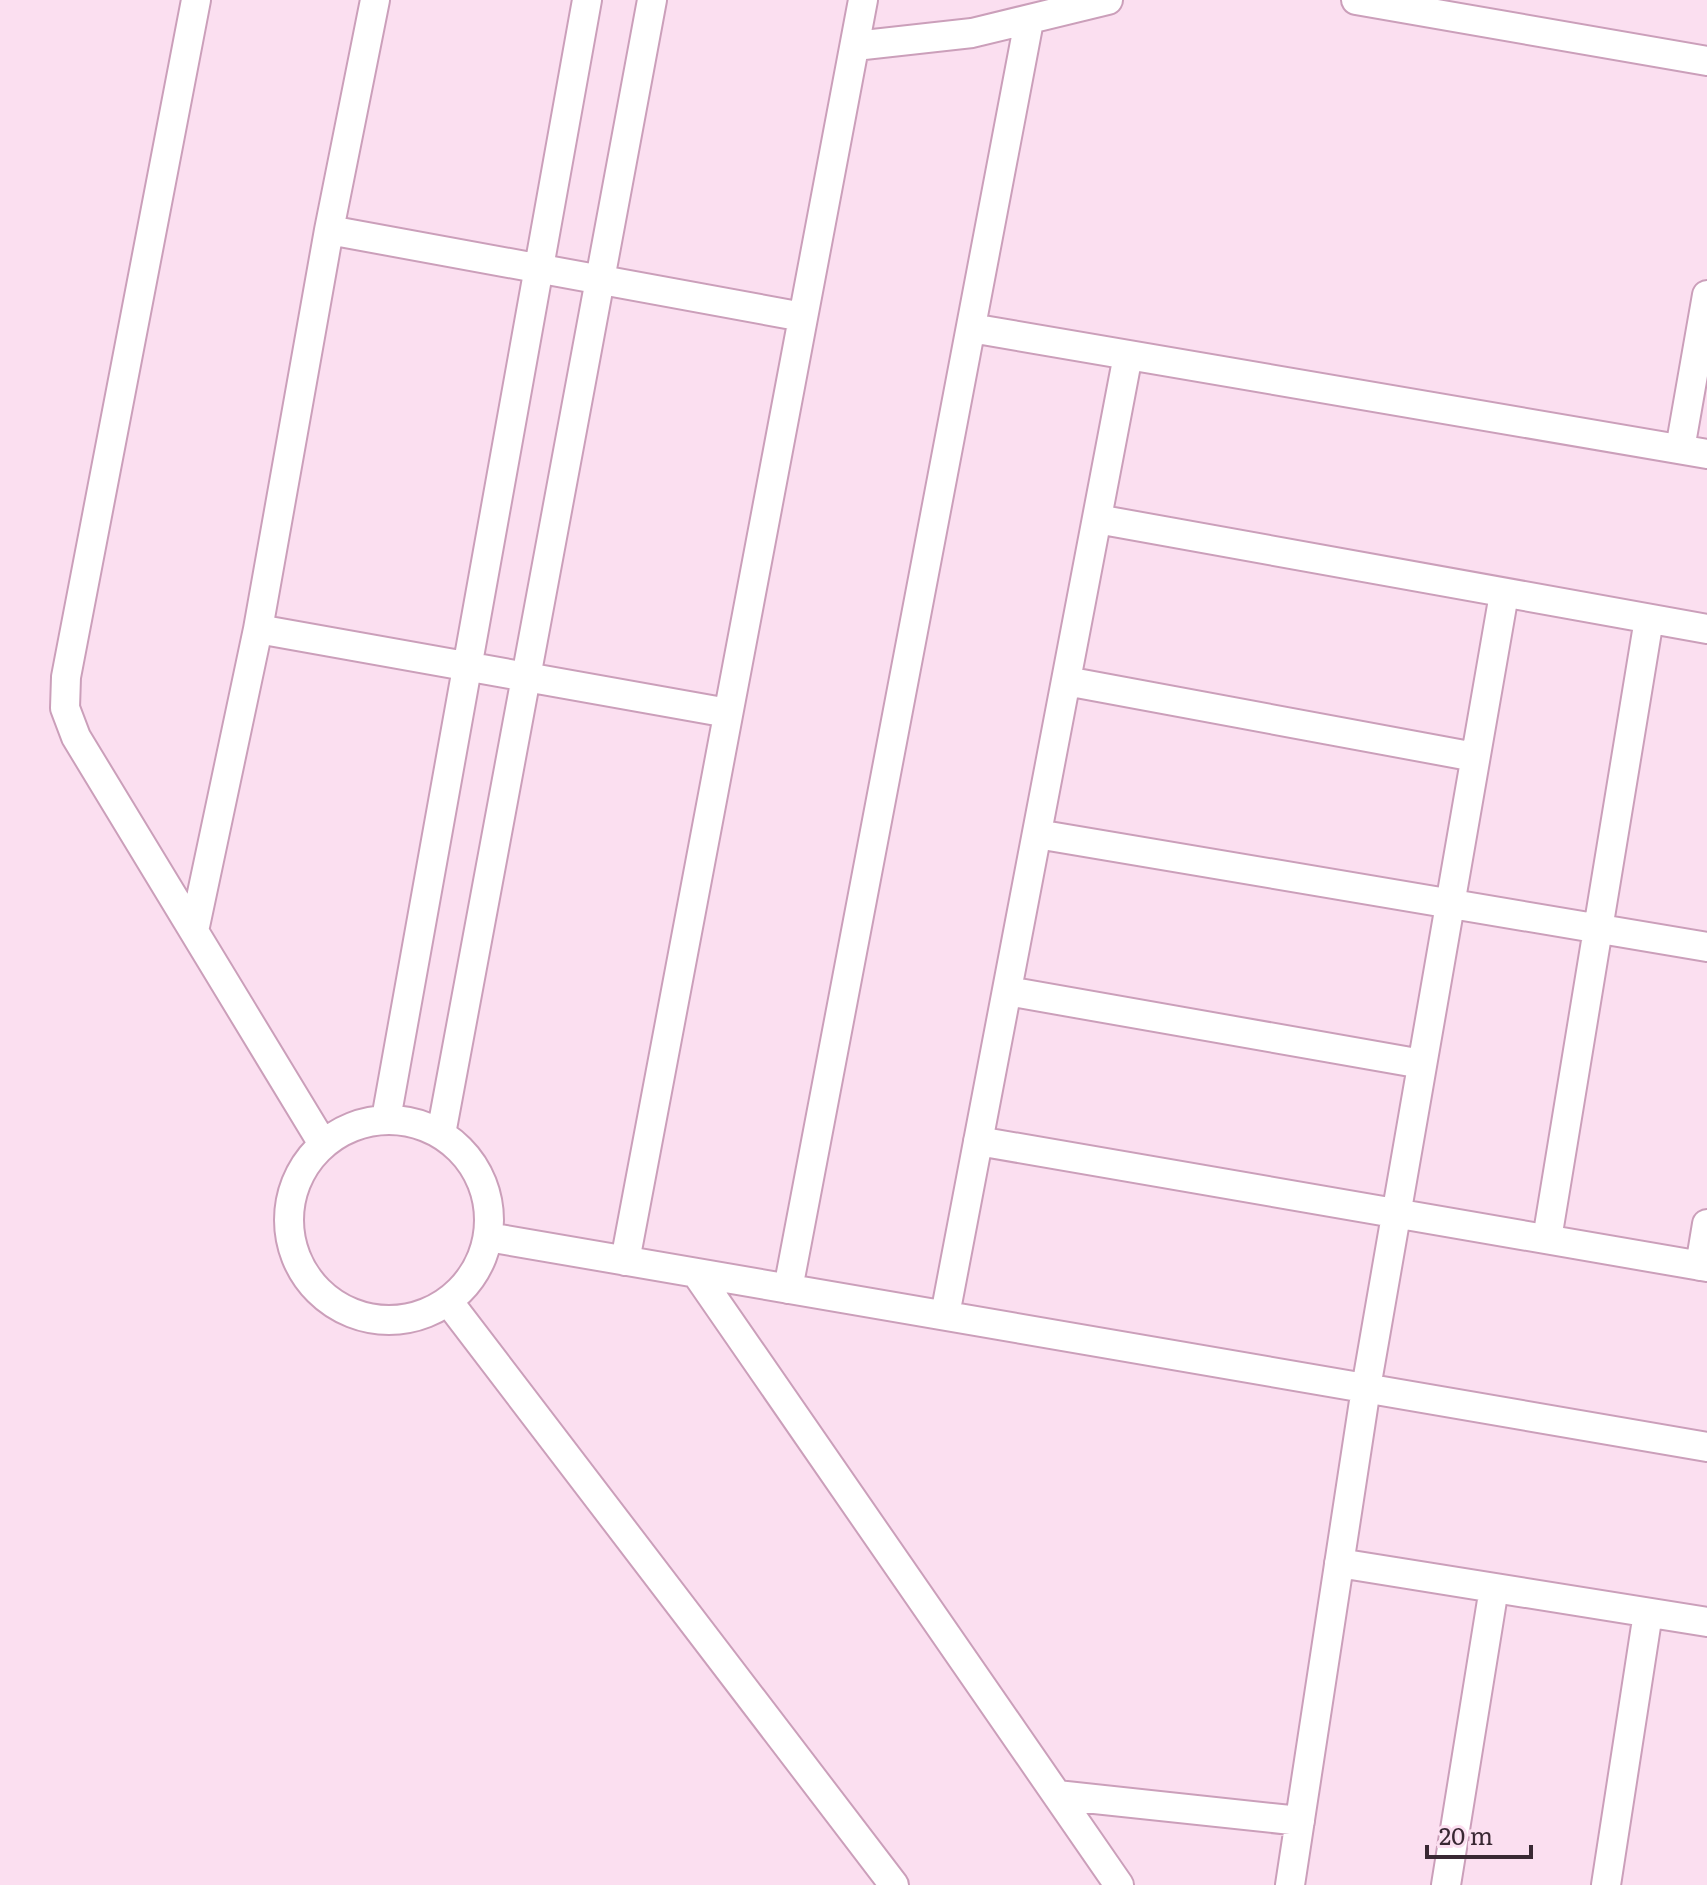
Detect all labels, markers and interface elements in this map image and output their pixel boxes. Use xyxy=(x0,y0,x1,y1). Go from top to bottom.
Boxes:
scale bar xyxy=(1427,1809,1531,1859)
text: 20 m xyxy=(1439,1817,1493,1852)

